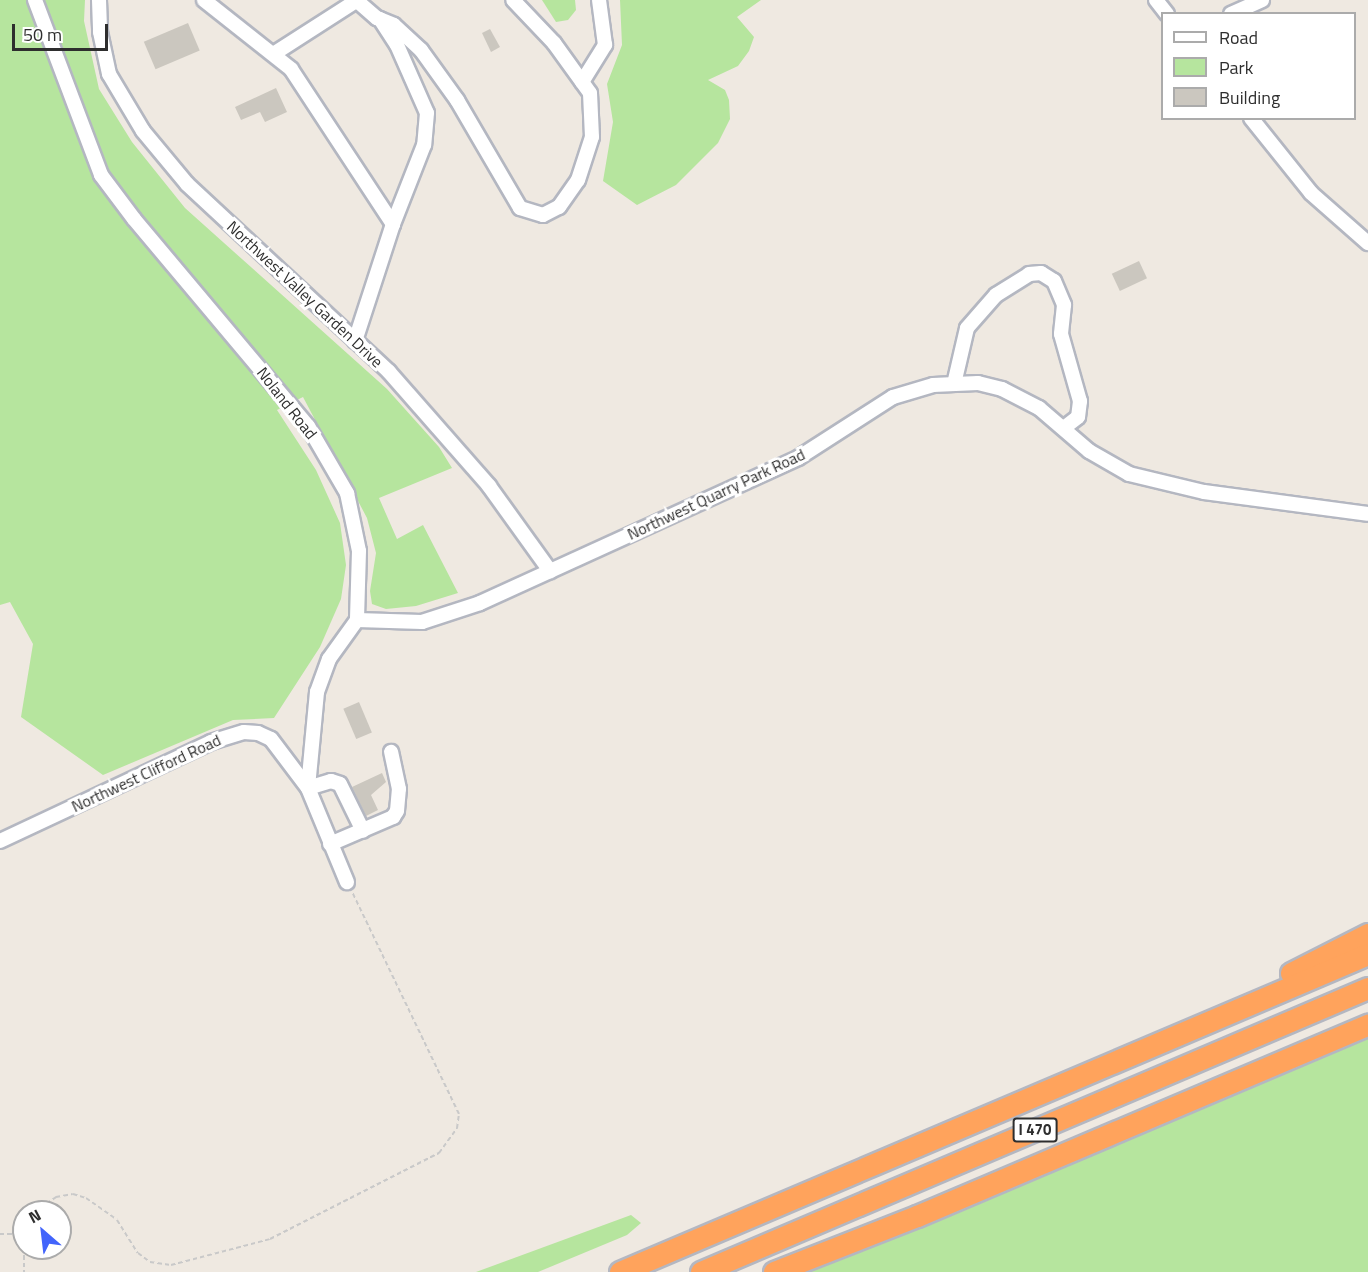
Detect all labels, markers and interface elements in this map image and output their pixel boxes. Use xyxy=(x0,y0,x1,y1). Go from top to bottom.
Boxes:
scale bar xyxy=(15,12,111,50)
legend xyxy=(1161,12,1356,120)
text: 50 m xyxy=(23,21,62,48)
text: Road xyxy=(1219,24,1258,51)
text: Park xyxy=(1219,54,1253,81)
text: Building xyxy=(1219,84,1280,111)
street label: Northwest Valley Garden Drive xyxy=(223,217,387,371)
street label: Noland Road xyxy=(253,363,321,443)
street label: Northwest Quarry Park Road xyxy=(624,444,808,544)
street label: Northwest Clifford Road xyxy=(68,730,224,816)
road number: I 470 xyxy=(1012,1118,1058,1142)
north arrow xyxy=(12,1200,72,1260)
text: N xyxy=(24,1203,45,1229)

